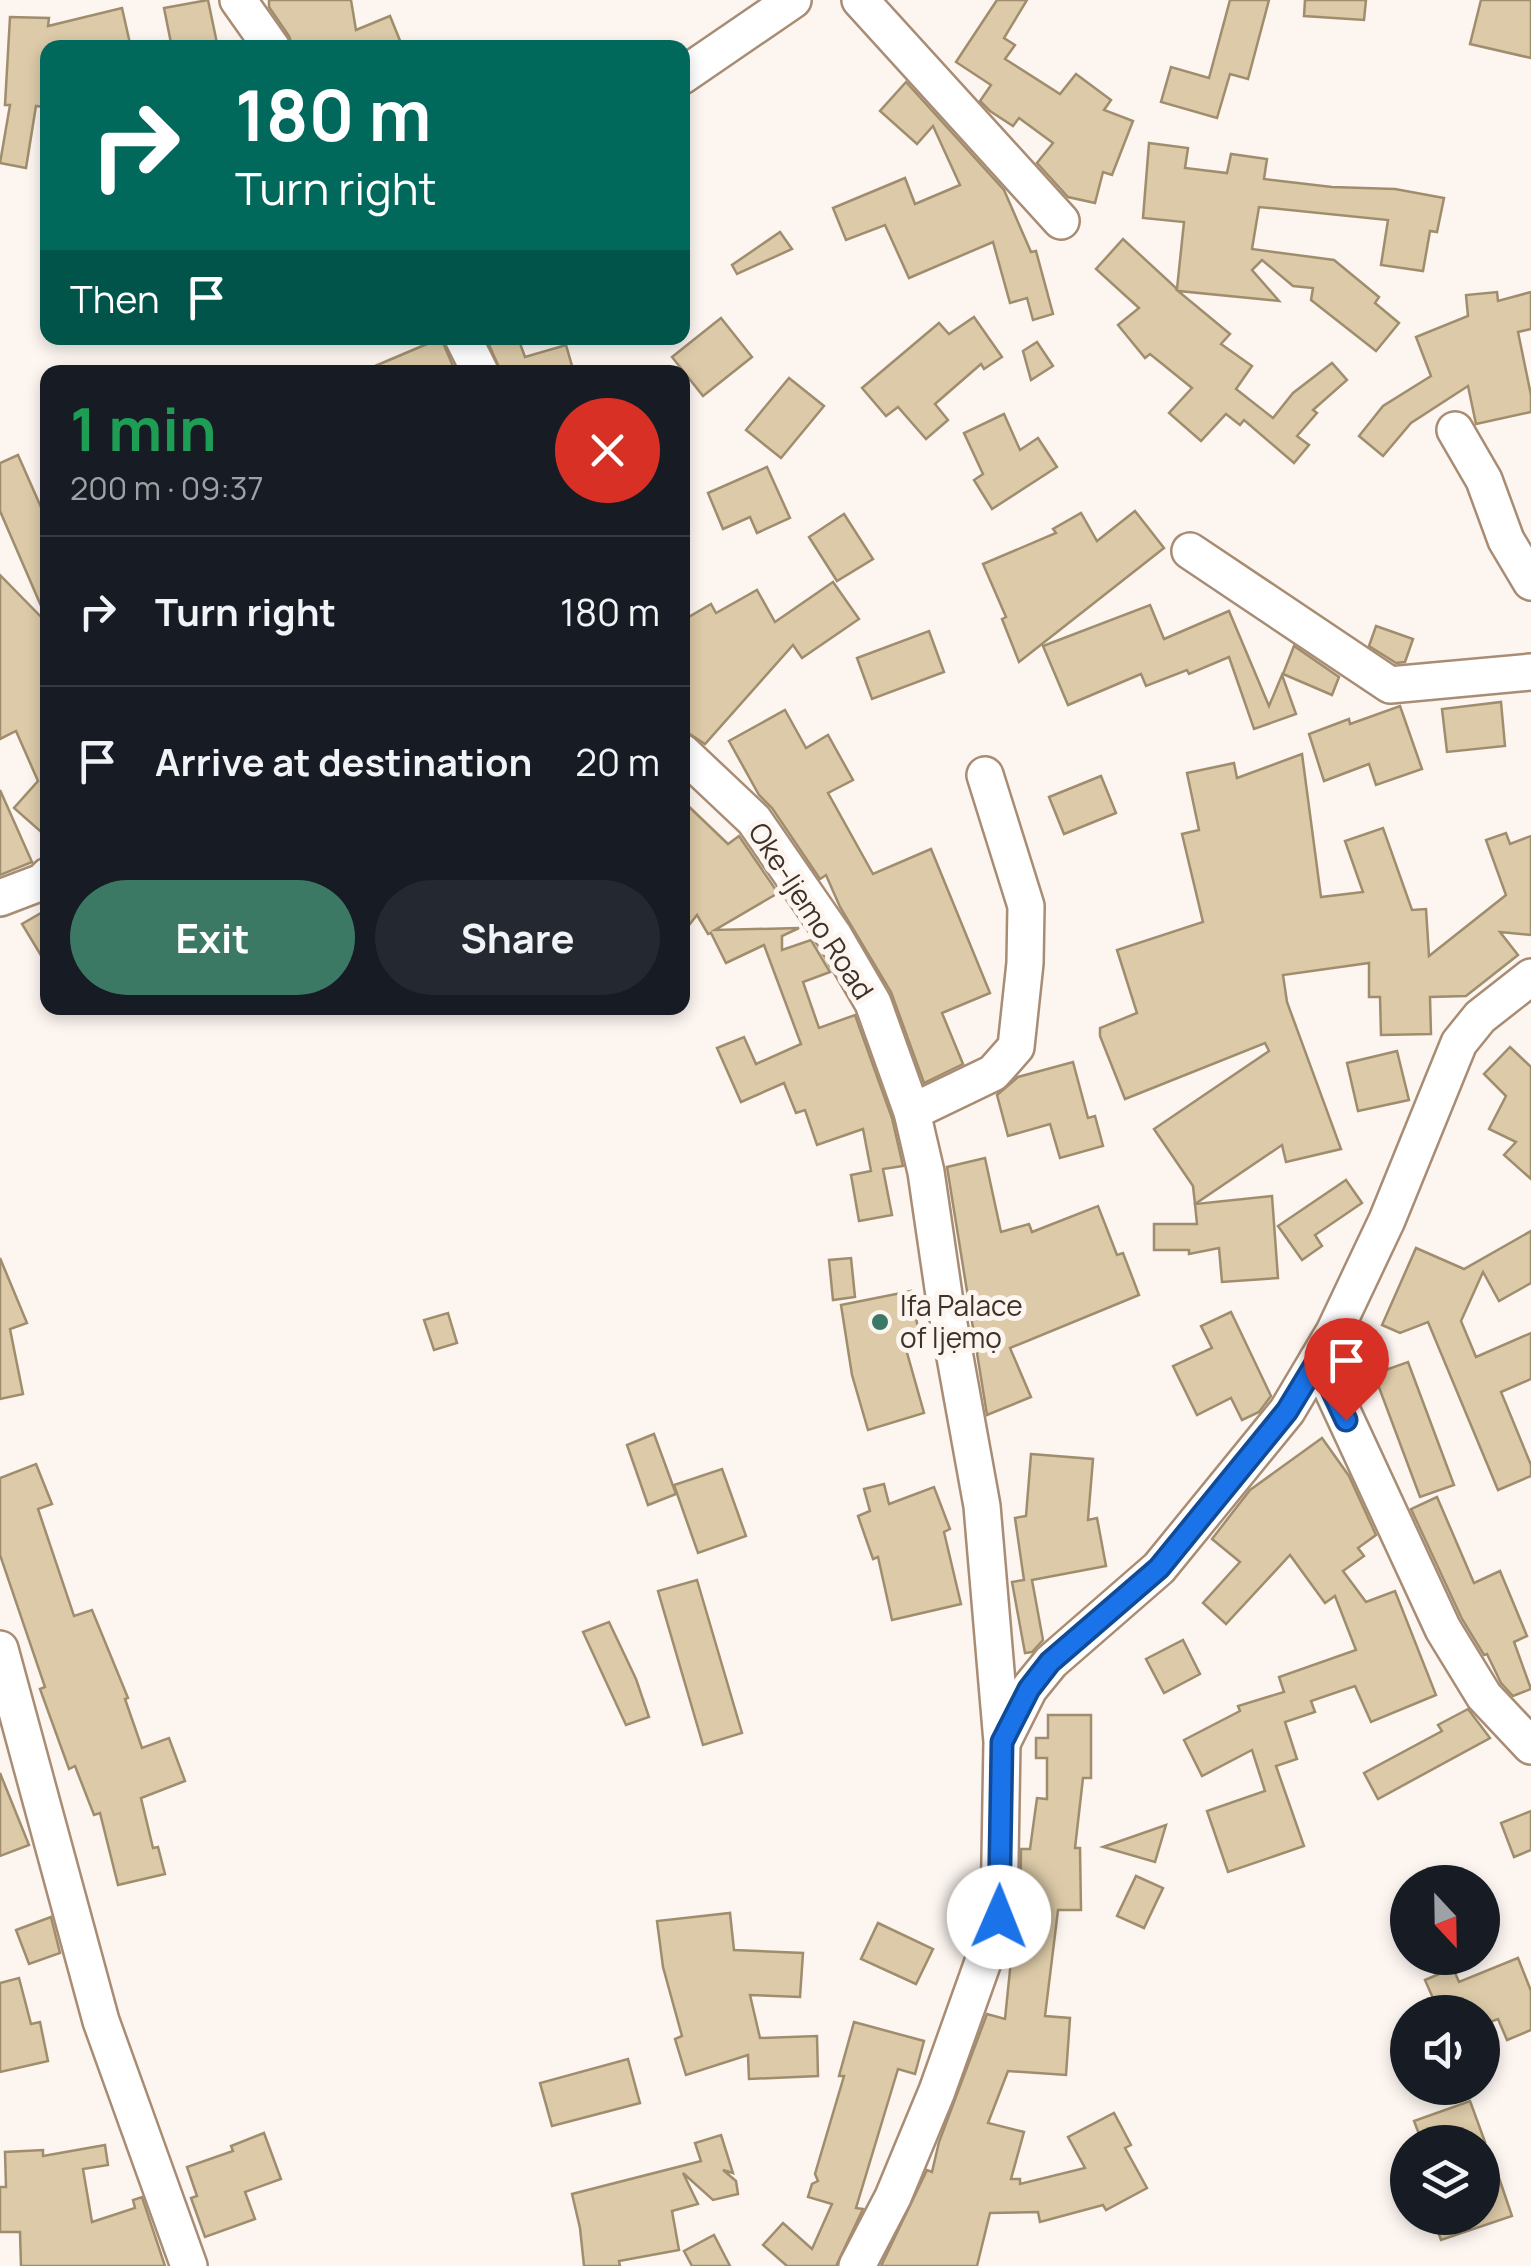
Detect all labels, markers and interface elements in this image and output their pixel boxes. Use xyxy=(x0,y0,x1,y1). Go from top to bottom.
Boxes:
text: 180 m xyxy=(235,66,432,162)
icon: right xyxy=(70,80,200,210)
text: Turn right xyxy=(235,157,436,219)
icon: arrive xyxy=(179,270,234,325)
text: Then xyxy=(70,272,159,324)
text: 1 min xyxy=(70,387,217,469)
button: close xyxy=(555,398,660,503)
text: 200 m · 09:37 xyxy=(70,466,264,510)
icon: right xyxy=(70,584,125,639)
text: Turn right xyxy=(155,585,336,637)
text: 180 m xyxy=(560,585,660,637)
icon: arrive xyxy=(70,734,125,789)
text: Arrive at destination xyxy=(155,735,532,787)
text: 20 m xyxy=(575,735,660,787)
street label: Oke-Ijemo Road xyxy=(740,815,883,1006)
button: Exit xyxy=(70,880,355,995)
button: Share xyxy=(375,880,660,995)
place label: Ifa Palace of Ijẹmọ xyxy=(900,1286,1023,1356)
marker: Ifa Palace of Ijẹmọ xyxy=(869,1311,891,1333)
pin xyxy=(1304,1318,1389,1421)
icon: arrive xyxy=(1319,1333,1374,1388)
position arrow xyxy=(947,1865,1051,1969)
north arrow xyxy=(1390,1865,1500,1975)
map controls xyxy=(1390,1865,1500,2235)
button: sound xyxy=(1390,1995,1500,2105)
button: layers xyxy=(1390,2125,1500,2235)

